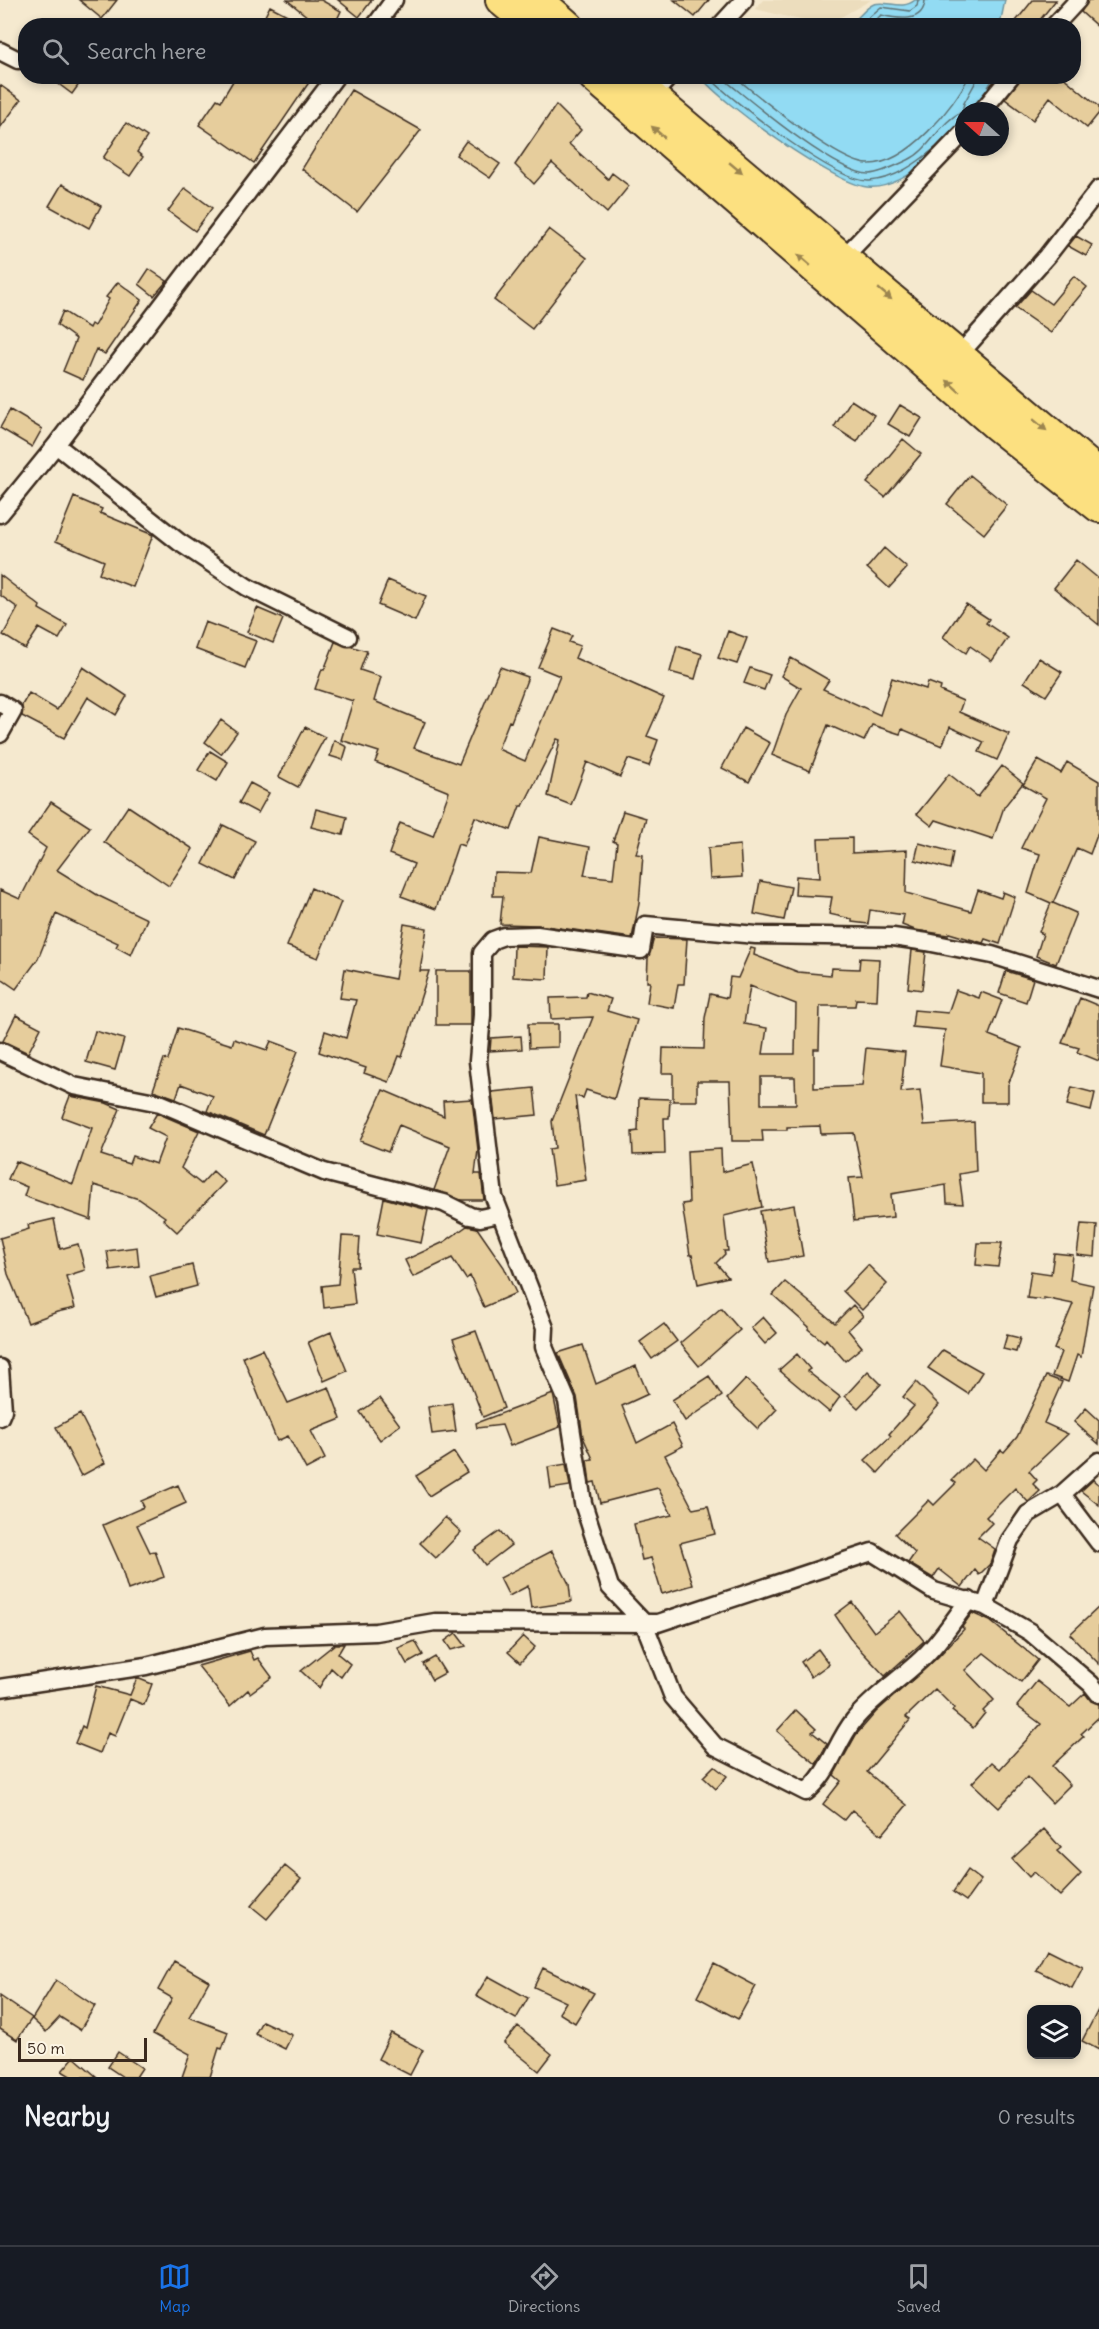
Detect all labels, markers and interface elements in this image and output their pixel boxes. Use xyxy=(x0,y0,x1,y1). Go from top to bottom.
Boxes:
search box xyxy=(18,18,1081,84)
icon: search xyxy=(39,35,72,68)
text: Search here xyxy=(87,37,206,65)
north arrow xyxy=(955,102,1009,156)
one-way arrow xyxy=(651,126,666,139)
one-way arrow xyxy=(728,162,744,175)
one-way arrow xyxy=(797,253,812,267)
one-way arrow xyxy=(877,287,893,300)
one-way arrow xyxy=(946,380,961,393)
one-way arrow xyxy=(1032,418,1047,431)
map controls xyxy=(1027,2005,1081,2059)
button: layers xyxy=(1027,2005,1081,2059)
scale bar xyxy=(18,2035,147,2062)
text: 50 m xyxy=(27,2038,65,2058)
text: Nearby xyxy=(24,2100,110,2133)
text: 0 results xyxy=(998,2104,1075,2129)
tab: Map xyxy=(158,2260,191,2316)
tab: Directions xyxy=(508,2260,580,2316)
tab: Saved xyxy=(897,2260,941,2316)

